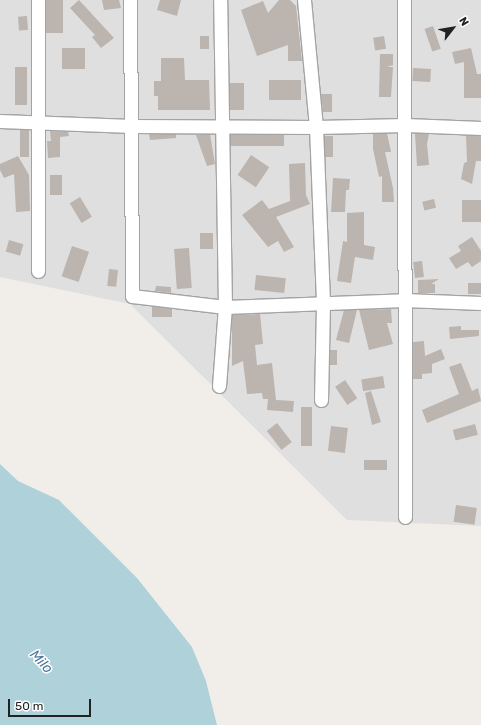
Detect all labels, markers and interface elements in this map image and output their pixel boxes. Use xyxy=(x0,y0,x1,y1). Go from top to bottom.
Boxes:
north arrow xyxy=(433,8,473,48)
text: N xyxy=(456,15,471,28)
water label: Milo xyxy=(26,647,56,677)
scale bar xyxy=(10,691,93,717)
text: 50 m xyxy=(15,699,43,713)

